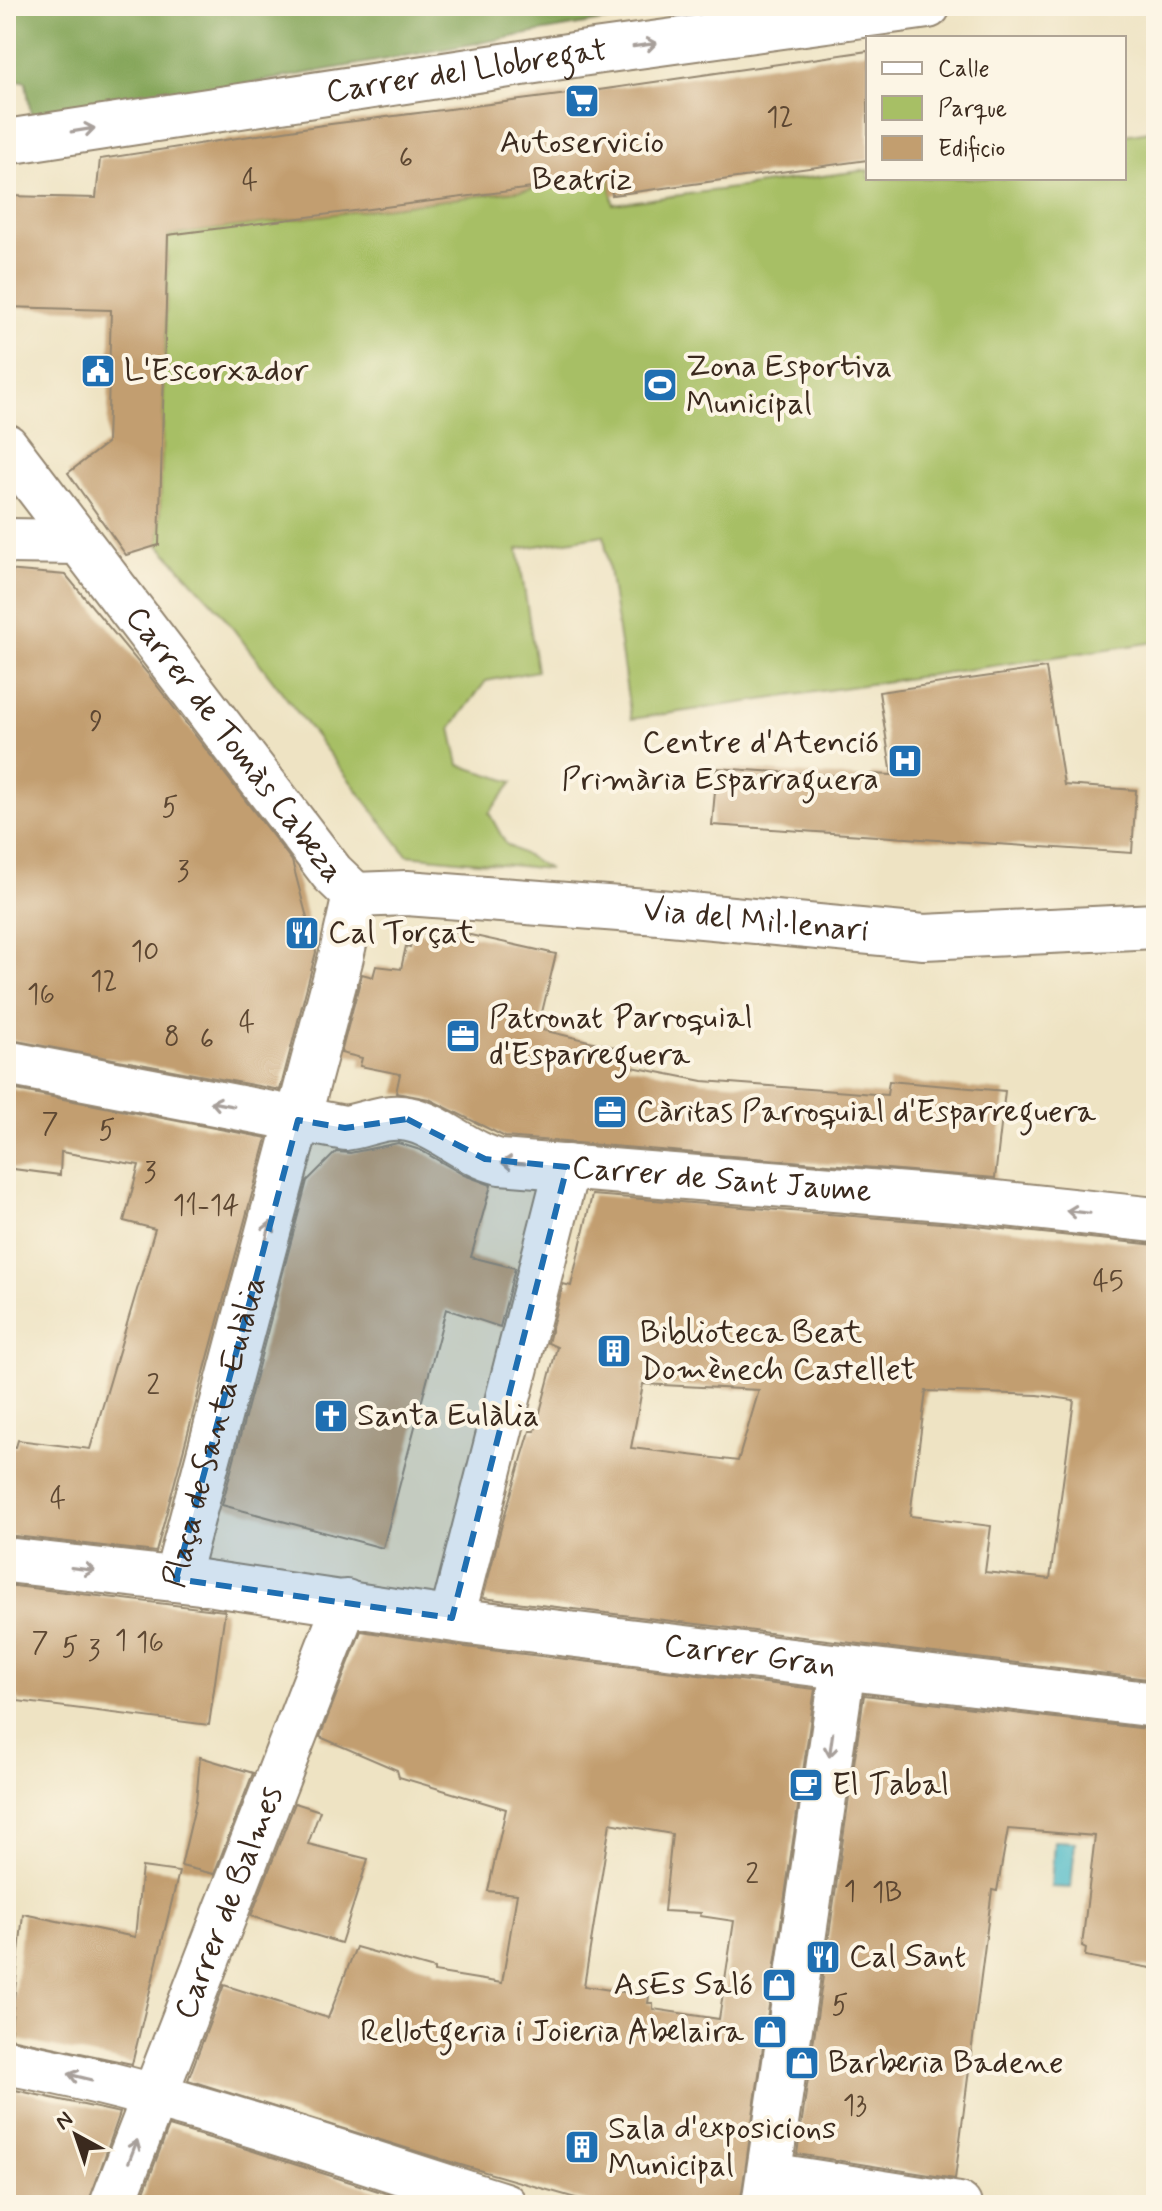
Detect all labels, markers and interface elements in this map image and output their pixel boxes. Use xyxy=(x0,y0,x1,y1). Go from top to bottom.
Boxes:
street label: Carrer del Llobregat xyxy=(323,29,610,114)
legend xyxy=(866,36,1126,180)
one-way arrow xyxy=(631,37,657,52)
text: Calle xyxy=(938,54,990,85)
supermarket icon: Autoservicio Beatriz xyxy=(563,82,601,120)
text: Parque xyxy=(938,94,1007,125)
house number: 12 xyxy=(766,100,794,137)
one-way arrow xyxy=(70,122,95,137)
place label: Autoservicio Beatriz xyxy=(500,122,664,201)
text: Edificio xyxy=(938,134,1005,165)
house number: 6 xyxy=(399,141,413,178)
house number: 4 xyxy=(242,163,258,200)
place label: Zona Esportiva Municipal xyxy=(686,346,892,425)
place label: L'Escorxador xyxy=(124,350,308,392)
public building icon: L'Escorxador xyxy=(79,352,117,390)
sports icon: Zona Esportiva Municipal xyxy=(641,366,679,404)
street label: Carrer de Tomàs Cabeza xyxy=(115,598,353,892)
house number: 9 xyxy=(89,704,103,741)
place label: Centre d'Atenció Primària Esparraguera xyxy=(561,722,879,804)
hospital icon: Centre d'Atenció Primària Esparraguera xyxy=(886,742,924,780)
house number: 5 xyxy=(162,790,178,827)
house number: 3 xyxy=(177,854,190,891)
street label: Via del Mil·lenari xyxy=(642,890,870,953)
place label: Cal Torçat xyxy=(328,912,475,954)
restaurant icon: Cal Torçat xyxy=(283,914,321,952)
house number: 10 xyxy=(131,934,159,971)
house number: 12 xyxy=(90,964,118,1001)
house number: 16 xyxy=(27,977,55,1014)
place label: Patronat Parroquial d'Esparreguera xyxy=(489,997,753,1079)
house number: 4 xyxy=(239,1005,255,1042)
office icon: Patronat Parroquial d'Esparreguera xyxy=(444,1017,482,1055)
house number: 8 xyxy=(164,1019,180,1056)
house number: 6 xyxy=(200,1022,214,1059)
place label: Càritas Parroquial d'Esparreguera xyxy=(636,1091,1097,1136)
office icon: Càritas Parroquial d'Esparreguera xyxy=(591,1093,629,1131)
one-way arrow xyxy=(209,1096,235,1111)
house number: 7 xyxy=(42,1106,59,1143)
house number: 5 xyxy=(99,1113,115,1150)
street label: Carrer de Sant Jaume xyxy=(570,1147,873,1213)
house number: 3 xyxy=(144,1155,157,1192)
one-way arrow xyxy=(500,1155,527,1170)
house number: 11-14 xyxy=(173,1188,239,1225)
one-way arrow xyxy=(1065,1204,1092,1219)
one-way arrow xyxy=(261,1221,276,1247)
house number: 45 xyxy=(1092,1264,1124,1301)
street label: Plaça de Santa Eulàlia xyxy=(154,1272,276,1592)
place label: Biblioteca Beat Domènech Castellet xyxy=(640,1312,916,1391)
building icon: Biblioteca Beat Domènech Castellet xyxy=(595,1332,633,1370)
house number: 2 xyxy=(146,1368,160,1405)
place label: Santa Eulàlia xyxy=(357,1395,539,1437)
church icon: Santa Eulàlia xyxy=(312,1397,350,1435)
house number: 4 xyxy=(50,1481,66,1518)
one-way arrow xyxy=(70,1561,96,1576)
house number: 1 xyxy=(115,1623,127,1660)
house number: 7 xyxy=(32,1625,49,1662)
house number: 16 xyxy=(136,1625,164,1662)
street label: Carrer Gran xyxy=(661,1625,838,1687)
house number: 5 xyxy=(62,1630,78,1667)
house number: 3 xyxy=(88,1633,101,1670)
one-way arrow xyxy=(823,1732,838,1757)
place label: El Tabal xyxy=(832,1764,949,1806)
cafe icon: El Tabal xyxy=(787,1766,825,1804)
street label: Carrer de Balmes xyxy=(165,1780,293,2026)
house number: 2 xyxy=(745,1857,759,1894)
house number: 1 xyxy=(844,1874,856,1911)
house number: 1B xyxy=(872,1875,902,1912)
place label: Cal Sant xyxy=(849,1936,966,1978)
restaurant icon: Cal Sant xyxy=(804,1938,842,1976)
place label: AsEs Saló xyxy=(614,1964,753,2006)
shop icon: AsEs Saló xyxy=(760,1966,798,2004)
house number: 5 xyxy=(832,1988,848,2025)
place label: Rellotgeria i Joieria Abelaira xyxy=(360,2011,745,2056)
shop icon: Rellotgeria i Joieria Abelaira xyxy=(751,2013,789,2051)
place label: Barberia Badene xyxy=(828,2042,1064,2084)
shop icon: Barberia Badene xyxy=(783,2044,821,2082)
one-way arrow xyxy=(68,2069,94,2084)
house number: 13 xyxy=(843,2088,867,2125)
north arrow xyxy=(36,2095,116,2175)
text: N xyxy=(50,2106,79,2137)
place label: Sala d'exposicions Municipal xyxy=(608,2108,836,2187)
building icon: Sala d'exposicions Municipal xyxy=(563,2128,601,2166)
one-way arrow xyxy=(127,2139,141,2163)

